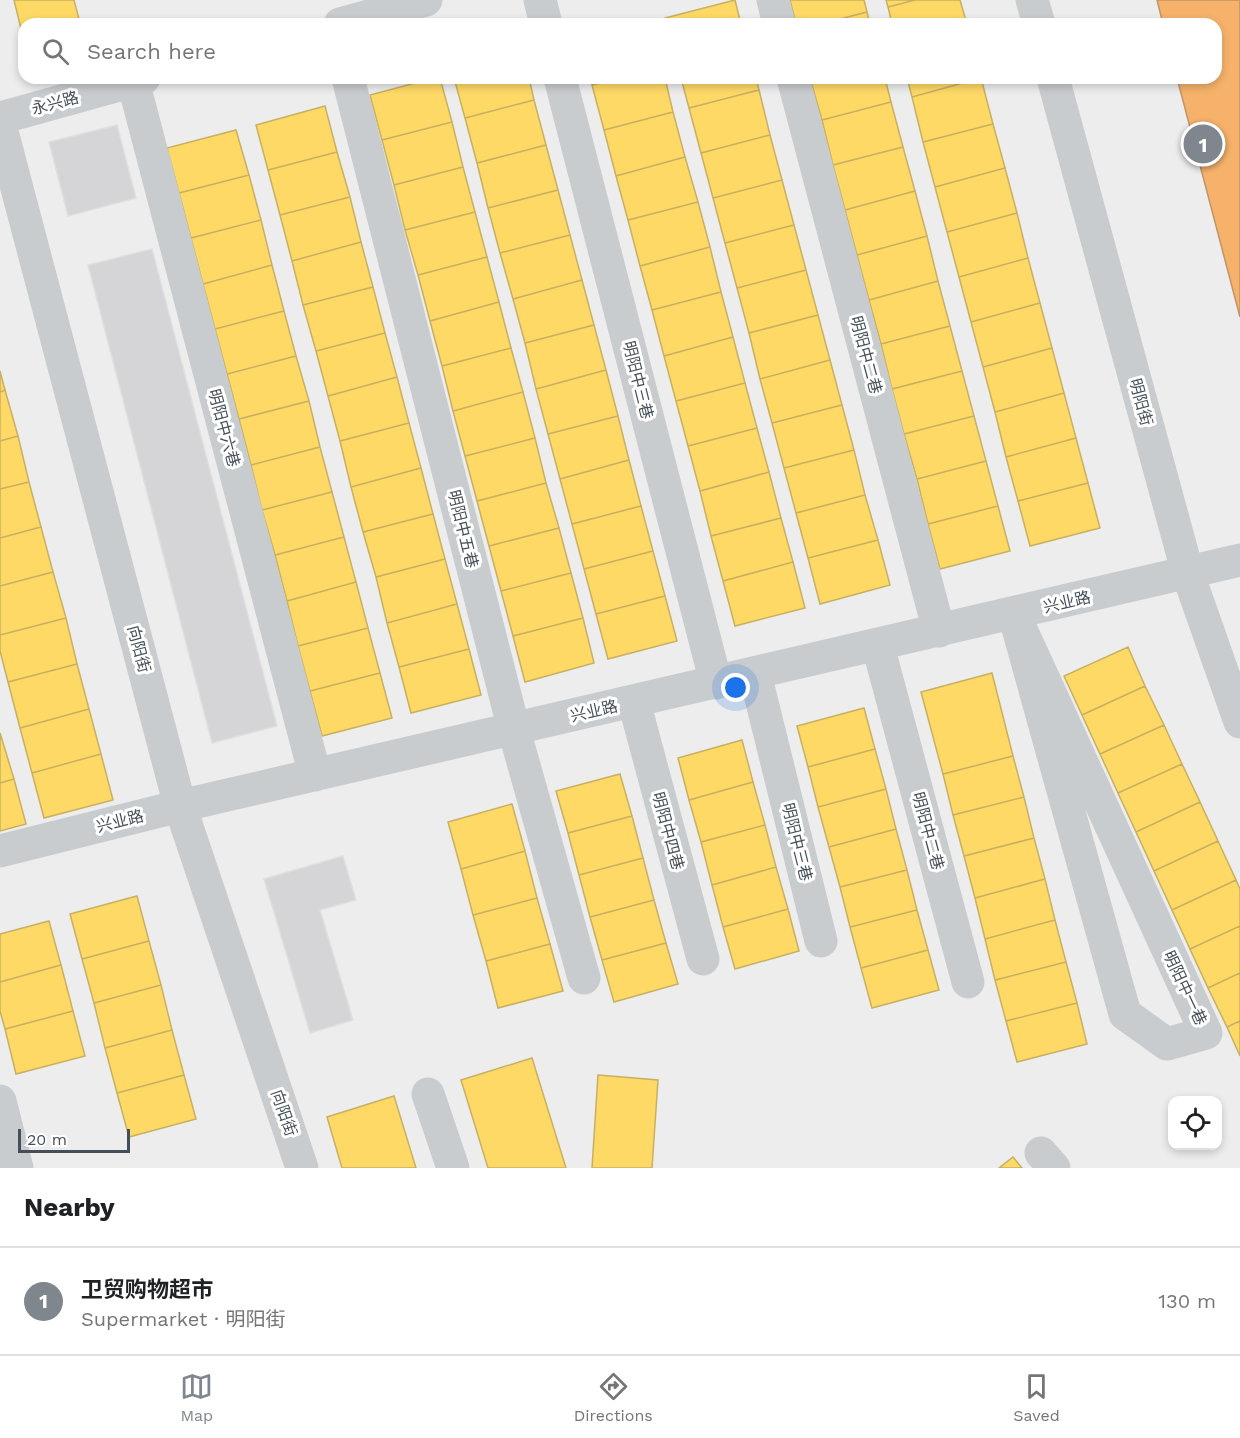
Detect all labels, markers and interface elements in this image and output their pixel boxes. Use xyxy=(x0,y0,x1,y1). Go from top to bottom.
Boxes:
search box xyxy=(18,18,1222,84)
icon: search xyxy=(39,35,72,68)
text: Search here xyxy=(87,39,216,64)
street label: 永兴路 xyxy=(29,88,81,118)
pin: 1 xyxy=(1184,122,1222,166)
street label: 明阳中二巷 xyxy=(846,314,886,396)
street label: 明阳中三巷 xyxy=(619,339,657,421)
street label: 明阳街 xyxy=(1126,376,1156,428)
street label: 明阳中六巷 xyxy=(204,387,244,469)
street label: 明阳中五巷 xyxy=(444,488,482,570)
street label: 兴业路 xyxy=(1041,587,1093,617)
street label: 向阳街 xyxy=(124,623,154,675)
your location xyxy=(721,673,750,702)
street label: 兴业路 xyxy=(568,696,620,726)
street label: 明阳中四巷 xyxy=(648,790,688,872)
street label: 明阳中二巷 xyxy=(908,790,948,872)
street label: 明阳中三巷 xyxy=(778,801,816,883)
street label: 兴业路 xyxy=(94,806,146,836)
street label: 明阳中一巷 xyxy=(1159,948,1211,1028)
street label: 向阳街 xyxy=(267,1087,301,1139)
map controls xyxy=(1168,1096,1222,1150)
button: locate xyxy=(1168,1096,1222,1150)
scale bar xyxy=(18,1126,130,1154)
text: 20 m xyxy=(27,1130,67,1149)
text: Nearby xyxy=(24,1192,115,1222)
text: 卫贸购物超市 xyxy=(81,1277,213,1302)
text: 1 xyxy=(39,1289,48,1313)
text: 130 m xyxy=(1158,1289,1216,1313)
text: Supermarket · 明阳街 xyxy=(81,1307,286,1331)
tab: Map xyxy=(180,1370,213,1425)
tab: Directions xyxy=(574,1370,653,1425)
tab: Saved xyxy=(1013,1370,1060,1425)

